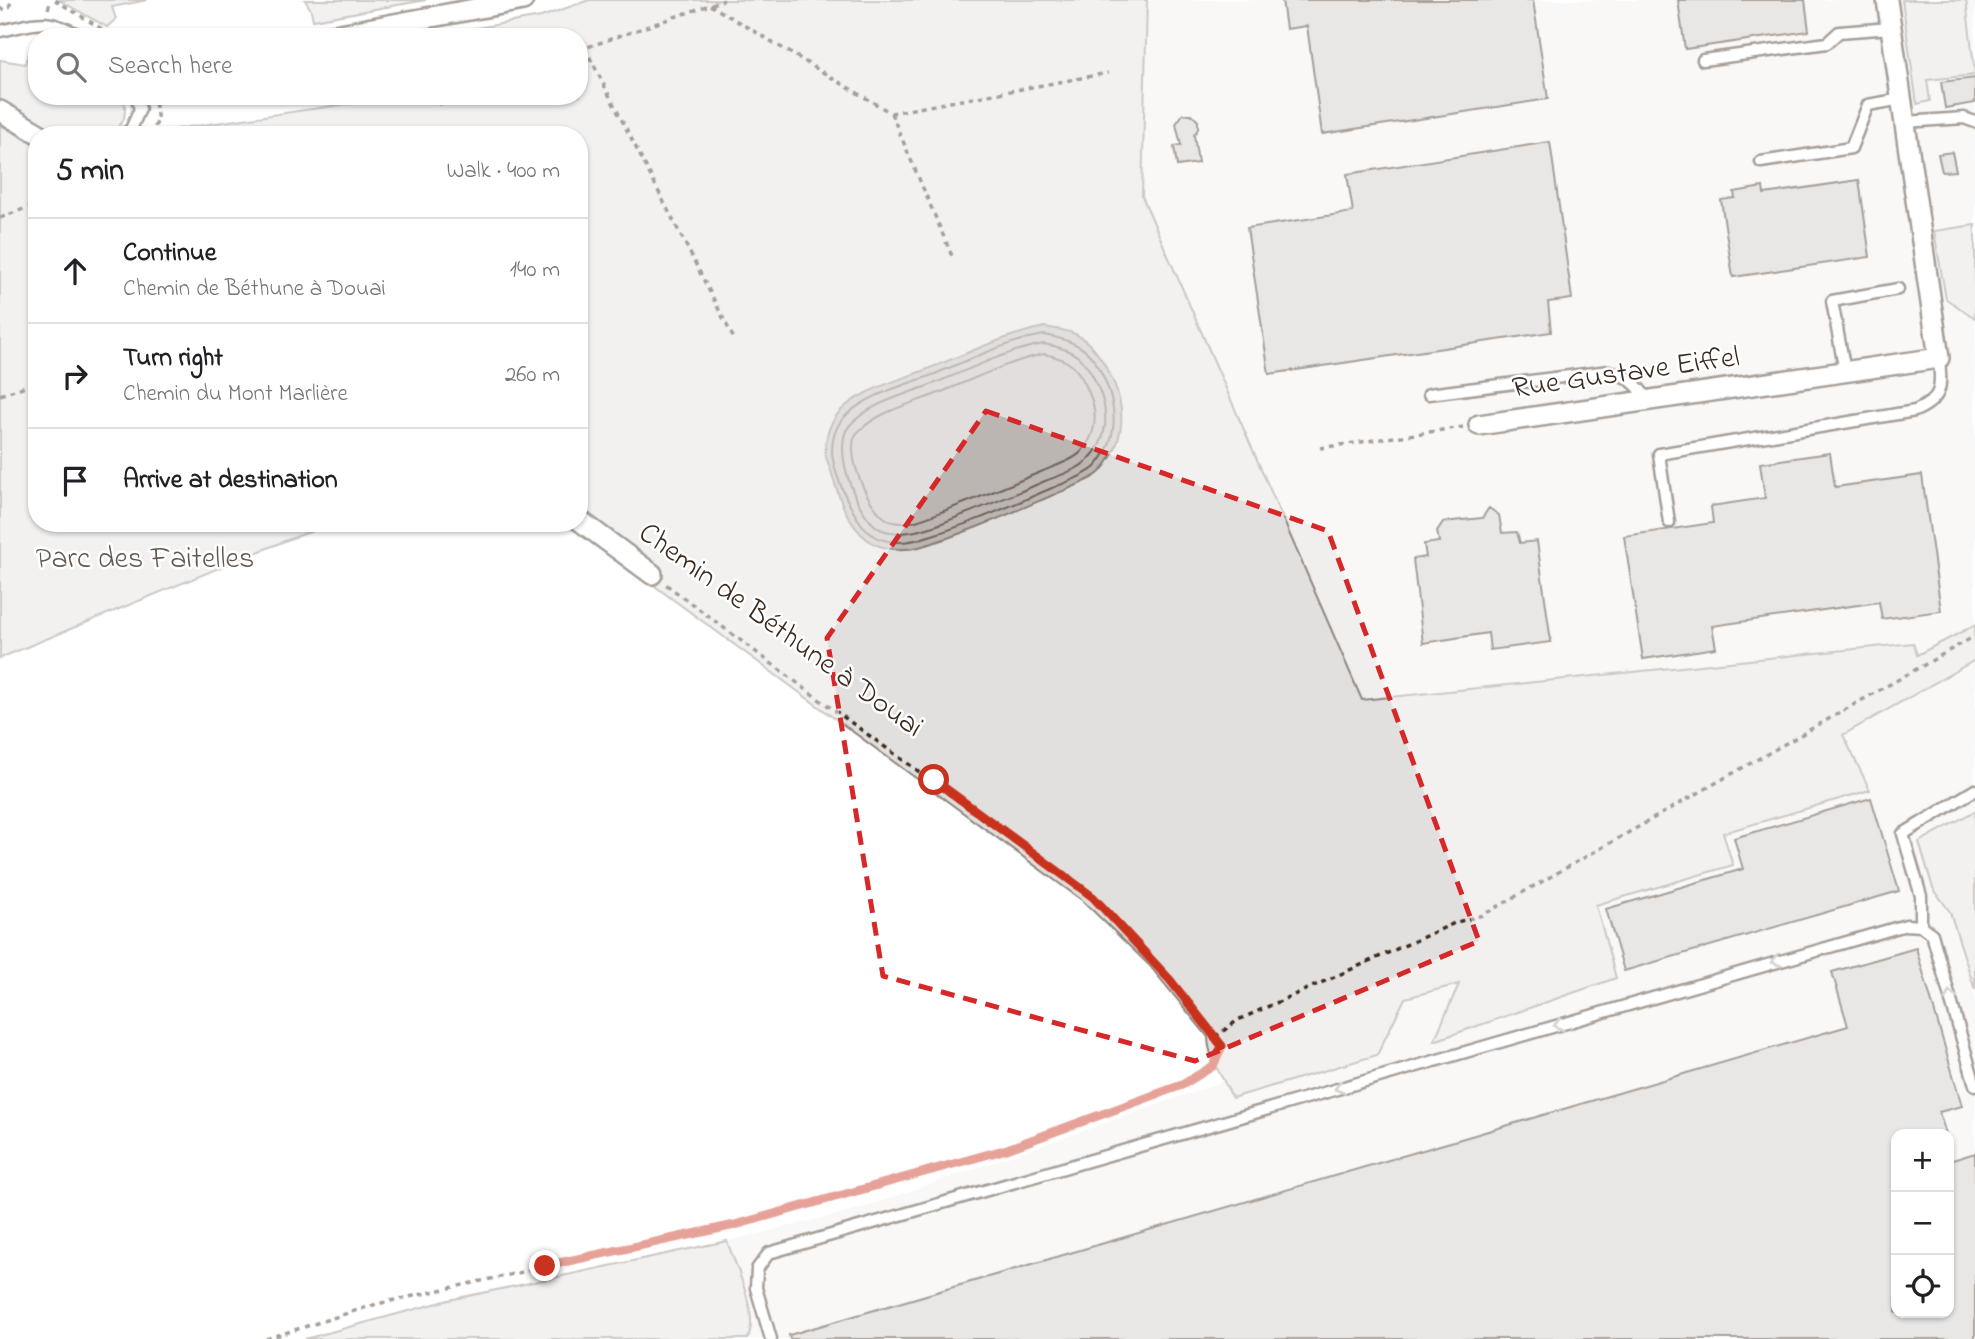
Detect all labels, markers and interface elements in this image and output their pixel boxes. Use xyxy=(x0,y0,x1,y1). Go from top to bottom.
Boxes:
search box xyxy=(28,28,588,105)
icon: search xyxy=(52,48,90,86)
text: Search here xyxy=(108,48,233,86)
text: 5 min xyxy=(56,150,124,194)
text: Walk · 400 m xyxy=(446,155,560,188)
text: Continue xyxy=(123,235,216,273)
icon: ahead xyxy=(56,252,94,290)
text: 140 m xyxy=(510,254,560,287)
text: Chemin de Béthune à Douai xyxy=(123,273,386,306)
street label: Rue Gustave Eiffel xyxy=(1510,336,1742,412)
text: Turn right xyxy=(123,340,223,378)
icon: right xyxy=(56,357,94,395)
text: 260 m xyxy=(505,359,560,392)
text: Chemin du Mont Marlière xyxy=(123,378,348,411)
icon: arrive xyxy=(56,462,94,500)
text: Arrive at destination xyxy=(123,462,338,500)
street label: Chemin de Béthune à Douai xyxy=(628,512,932,750)
park label: Parc des Faitelles xyxy=(36,538,254,582)
route start xyxy=(918,764,949,795)
one-way arrow xyxy=(1770,953,1782,968)
one-way arrow xyxy=(1944,989,1959,1001)
one-way arrow xyxy=(1552,1016,1564,1031)
one-way arrow xyxy=(1333,1079,1345,1094)
map controls xyxy=(1891,1129,1954,1318)
button: + xyxy=(1891,1129,1954,1192)
button: − xyxy=(1891,1192,1954,1255)
route end xyxy=(529,1250,560,1281)
button: locate xyxy=(1891,1255,1954,1318)

